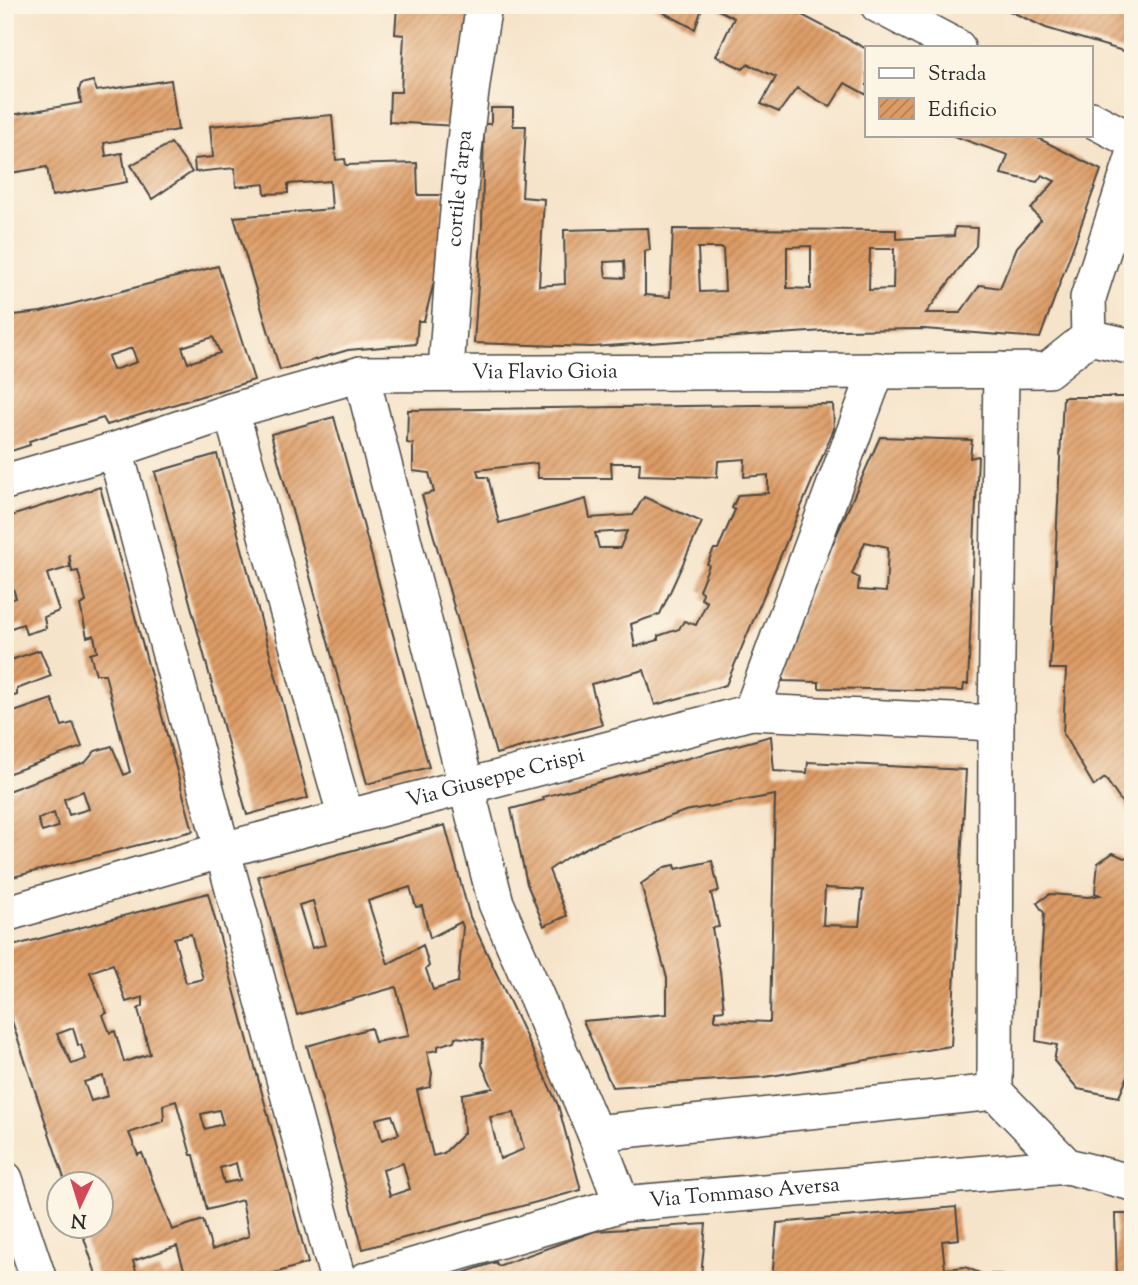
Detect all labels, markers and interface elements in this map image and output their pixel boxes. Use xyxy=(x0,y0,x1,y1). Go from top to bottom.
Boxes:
legend xyxy=(865,46,1092,136)
text: Strada xyxy=(928,60,987,90)
text: Edificio xyxy=(928,96,997,126)
street label: cortile d'arpa xyxy=(440,128,481,248)
street label: Via Flavio Gioia xyxy=(472,358,618,388)
street label: Via Giuseppe Crispi xyxy=(404,741,588,816)
north arrow xyxy=(46,1170,116,1240)
street label: Via Tommaso Aversa xyxy=(648,1170,841,1217)
text: N xyxy=(70,1205,87,1233)

